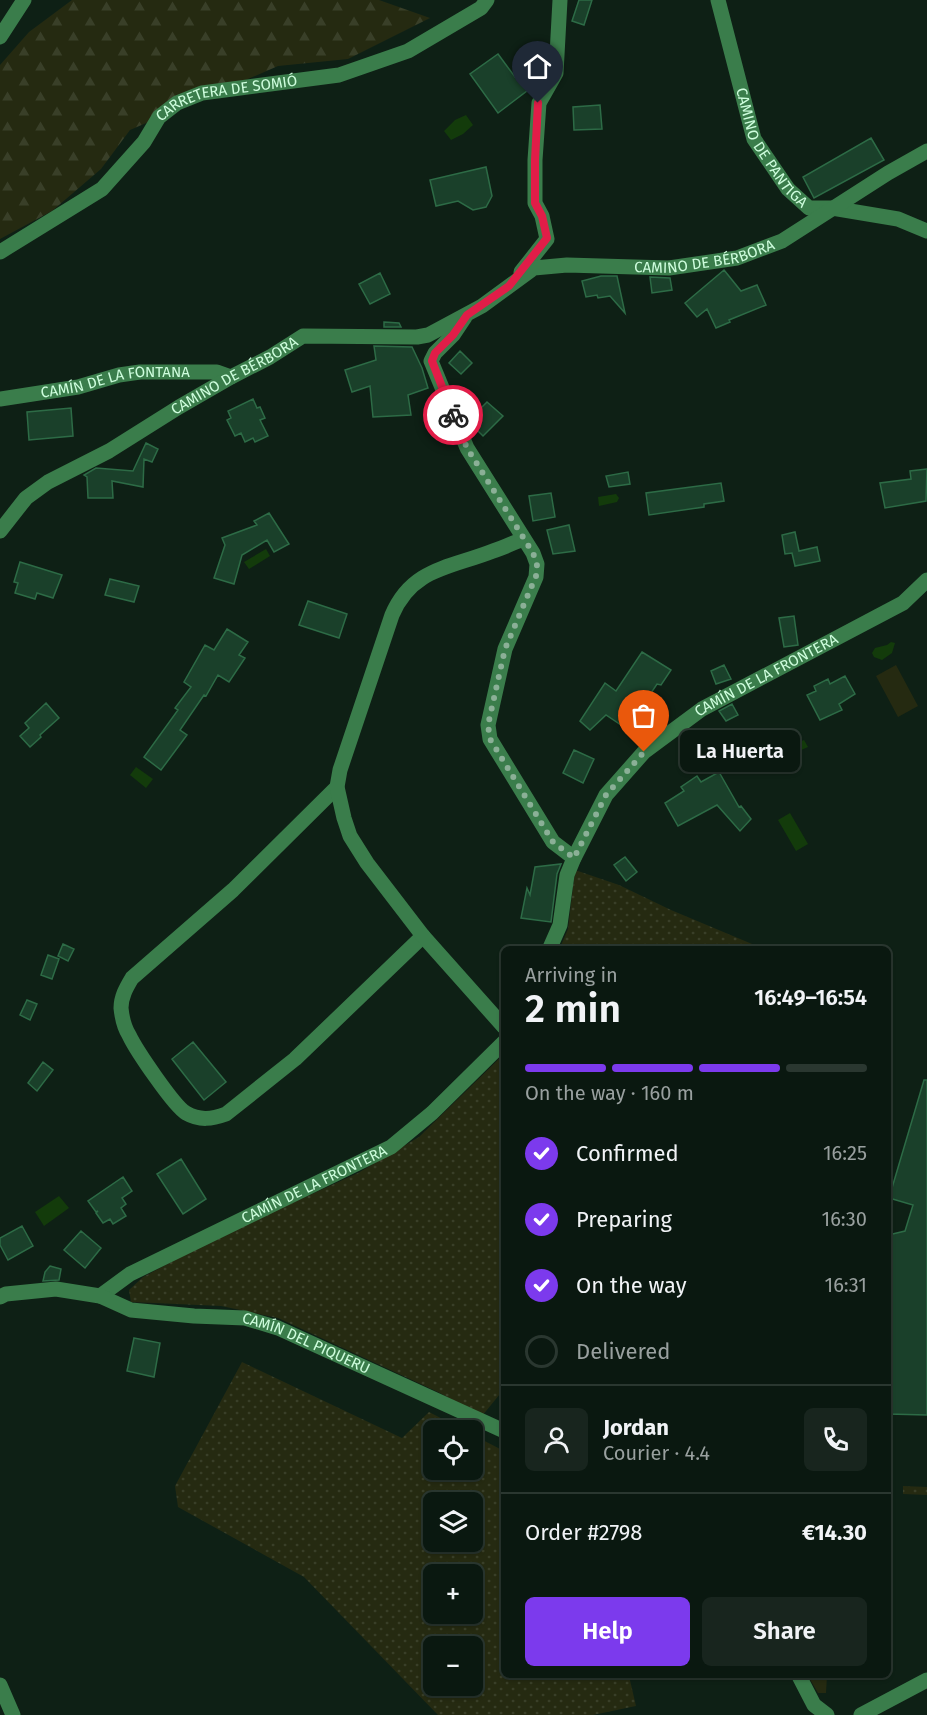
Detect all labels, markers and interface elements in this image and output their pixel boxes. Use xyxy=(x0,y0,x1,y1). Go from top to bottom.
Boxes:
pin xyxy=(512,41,563,103)
icon: home xyxy=(521,50,554,83)
street label: CARRETERA DE SOMIÓ xyxy=(152,72,298,125)
street label: CAMINO DE PANTIGA xyxy=(732,86,811,211)
street label: CAMINO DE BÉRBORA xyxy=(634,236,777,277)
street label: CAMINO DE BÉRBORA xyxy=(168,332,302,419)
street label: CAMÍN DE LA FONTANA xyxy=(39,362,190,402)
courier xyxy=(423,385,483,445)
icon: bike xyxy=(437,399,470,432)
street label: CAMÍN DE LA FRONTERA xyxy=(691,630,841,721)
pin xyxy=(618,690,669,752)
icon: bag xyxy=(627,699,660,732)
callout: La Huerta xyxy=(680,731,800,773)
text: La Huerta xyxy=(696,739,784,763)
text: Arriving in xyxy=(525,963,618,987)
text: 16:49–16:54 xyxy=(754,984,867,1011)
text: 2 min xyxy=(525,986,621,1032)
text: On the way · 160 m xyxy=(525,1081,694,1105)
icon: check xyxy=(525,1137,558,1170)
text: Confirmed xyxy=(576,1140,679,1167)
street label: CAMÍN DE LA FRONTERA xyxy=(238,1141,390,1227)
text: 16:25 xyxy=(823,1141,867,1165)
icon: check xyxy=(525,1203,558,1236)
text: Preparing xyxy=(576,1206,672,1233)
text: 16:30 xyxy=(822,1207,867,1231)
icon: check xyxy=(525,1269,558,1302)
text: On the way xyxy=(576,1272,687,1299)
text: 16:31 xyxy=(825,1273,867,1297)
street label: CAMÍN DEL PIQUERU xyxy=(240,1309,373,1378)
text: Delivered xyxy=(576,1338,671,1365)
button: person xyxy=(525,1408,588,1471)
button: phone xyxy=(804,1408,867,1471)
text: Jordan xyxy=(603,1414,669,1441)
map controls xyxy=(423,1420,483,1696)
button: locate xyxy=(423,1420,483,1480)
text: Courier · 4.4 xyxy=(603,1441,710,1465)
button: layers xyxy=(423,1492,483,1552)
text: Order #2798 xyxy=(525,1519,642,1546)
text: €14.30 xyxy=(802,1519,867,1546)
button: + xyxy=(423,1564,483,1624)
button: Help xyxy=(525,1597,690,1666)
button: Share xyxy=(702,1597,867,1666)
button: − xyxy=(423,1636,483,1696)

